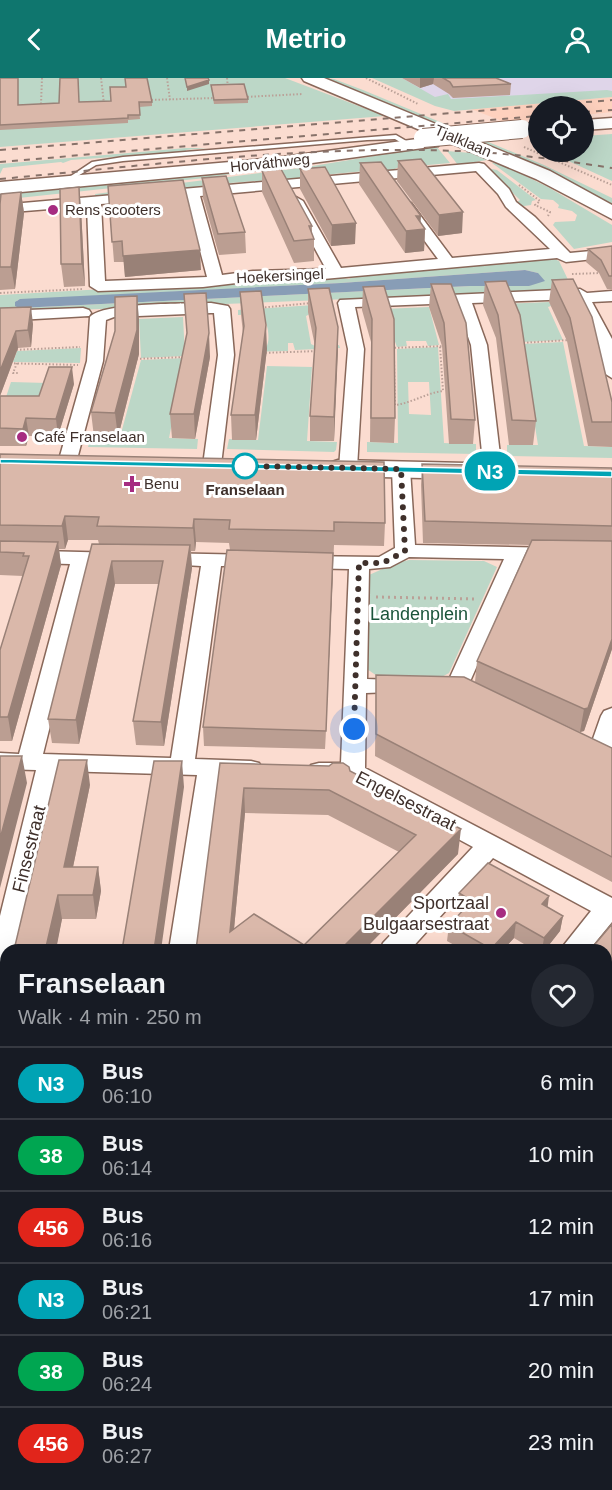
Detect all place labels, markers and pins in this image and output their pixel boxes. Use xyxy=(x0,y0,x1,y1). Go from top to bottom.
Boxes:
place label: Rens scooters xyxy=(65,201,161,218)
marker: Rens scooters xyxy=(46,203,60,217)
place label: Café Franselaan xyxy=(34,428,145,445)
marker: Café Franselaan xyxy=(15,430,29,444)
marker: Franselaan xyxy=(232,453,258,479)
place label: Benu xyxy=(144,475,179,492)
marker: Benu xyxy=(125,477,139,491)
place label: Franselaan xyxy=(205,481,285,498)
place label: Sportzaal Bulgaarsestraat xyxy=(363,893,489,934)
marker: Sportzaal Bulgaarsestraat xyxy=(494,906,508,920)

